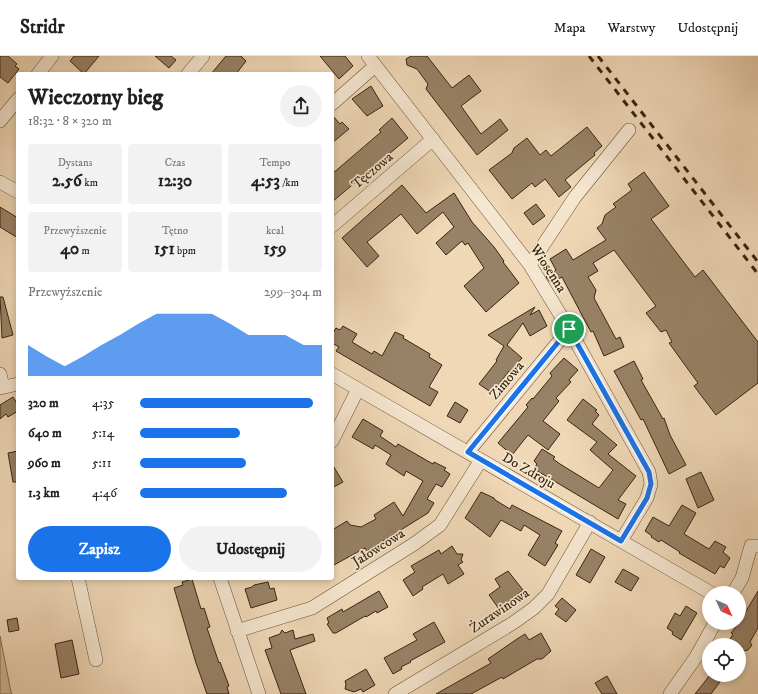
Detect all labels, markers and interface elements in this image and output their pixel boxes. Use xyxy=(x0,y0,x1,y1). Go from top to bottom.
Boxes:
text: Stridr xyxy=(20,16,65,39)
text: Mapa xyxy=(554,19,586,37)
text: Warstwy xyxy=(608,19,655,37)
text: Udostępnij xyxy=(677,19,738,37)
text: Wieczorny bieg xyxy=(28,84,163,111)
button: share xyxy=(280,85,322,127)
text: 18:32 · 8 × 320 m xyxy=(28,113,112,129)
street label: Tęczowa xyxy=(348,148,397,193)
text: Dystans xyxy=(58,156,92,170)
text: Czas xyxy=(165,156,185,170)
text: Tempo xyxy=(260,156,290,170)
text: 2.56 xyxy=(52,170,82,192)
text: 12:30 xyxy=(158,170,192,192)
text: 4:53 xyxy=(251,170,280,192)
text: km xyxy=(82,176,98,190)
text: /km xyxy=(280,176,299,190)
text: Przewyższenie xyxy=(44,224,106,238)
text: Tętno xyxy=(162,224,188,238)
text: kcal xyxy=(266,224,284,238)
text: 40 xyxy=(60,238,79,260)
text: 151 xyxy=(154,238,175,260)
text: 159 xyxy=(263,238,287,260)
street label: Wiosenna xyxy=(525,240,571,296)
text: m xyxy=(79,244,90,258)
text: bpm xyxy=(175,244,196,258)
text: Przewyższenie xyxy=(28,284,102,300)
text: 299–304 m xyxy=(264,284,322,300)
pin xyxy=(552,312,586,346)
icon: arrive xyxy=(558,318,580,340)
street label: Zimowa xyxy=(485,358,528,404)
text: 320 m xyxy=(28,395,59,411)
text: 4:35 xyxy=(92,395,114,411)
text: 640 m xyxy=(28,425,62,441)
text: 5:14 xyxy=(92,425,114,441)
street label: Do Zdroju xyxy=(499,448,558,493)
text: 960 m xyxy=(28,455,61,471)
text: 5:11 xyxy=(92,455,111,471)
text: 1.3 km xyxy=(28,485,60,501)
text: 4:46 xyxy=(92,485,117,501)
street label: Jałowcowa xyxy=(347,525,408,572)
button: Zapisz xyxy=(28,526,171,572)
button: Udostępnij xyxy=(179,526,322,572)
street label: Żurawinowa xyxy=(466,584,533,637)
north arrow xyxy=(702,586,746,630)
map controls xyxy=(702,586,746,682)
button: locate xyxy=(702,638,746,682)

